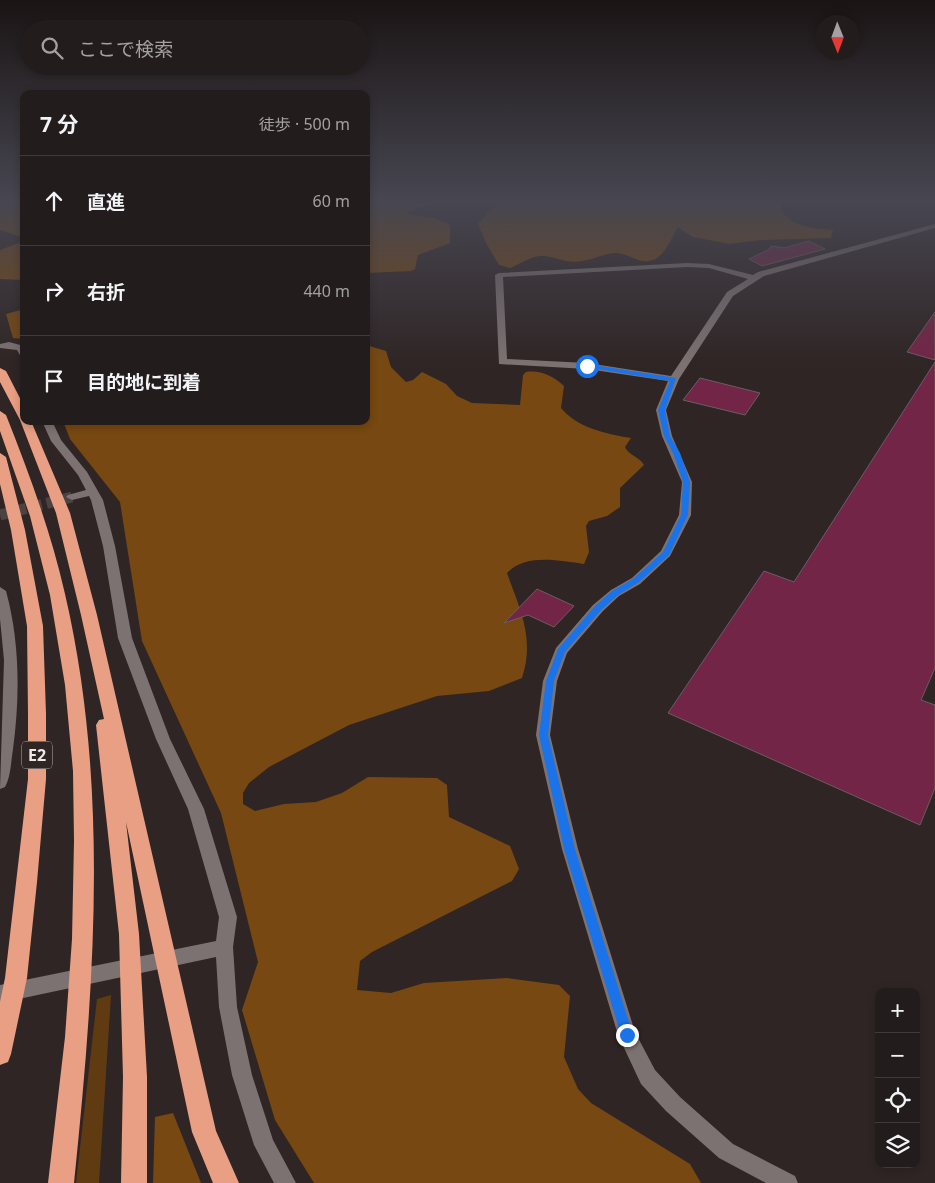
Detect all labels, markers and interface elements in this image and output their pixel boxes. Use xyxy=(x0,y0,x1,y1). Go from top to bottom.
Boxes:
north arrow xyxy=(815,15,860,60)
search box xyxy=(20,20,370,75)
icon: search xyxy=(38,34,66,62)
text: ここで検索 xyxy=(78,36,173,62)
text: 7 分 xyxy=(40,110,78,138)
text: 徒歩 · 500 m xyxy=(259,113,350,135)
icon: ahead xyxy=(40,187,68,215)
text: 直進 xyxy=(87,189,125,215)
text: 60 m xyxy=(313,190,350,212)
icon: right xyxy=(40,277,68,305)
text: 右折 xyxy=(87,279,125,305)
text: 440 m xyxy=(303,280,350,302)
route start xyxy=(576,355,599,378)
icon: arrive xyxy=(40,367,68,395)
text: 目的地に到着 xyxy=(87,369,201,395)
road number: E2 xyxy=(22,742,52,768)
map controls xyxy=(875,988,920,1168)
button: + xyxy=(875,988,920,1033)
route end xyxy=(616,1024,639,1047)
button: − xyxy=(875,1033,920,1078)
button: locate xyxy=(875,1078,920,1123)
button: layers xyxy=(875,1123,920,1168)

